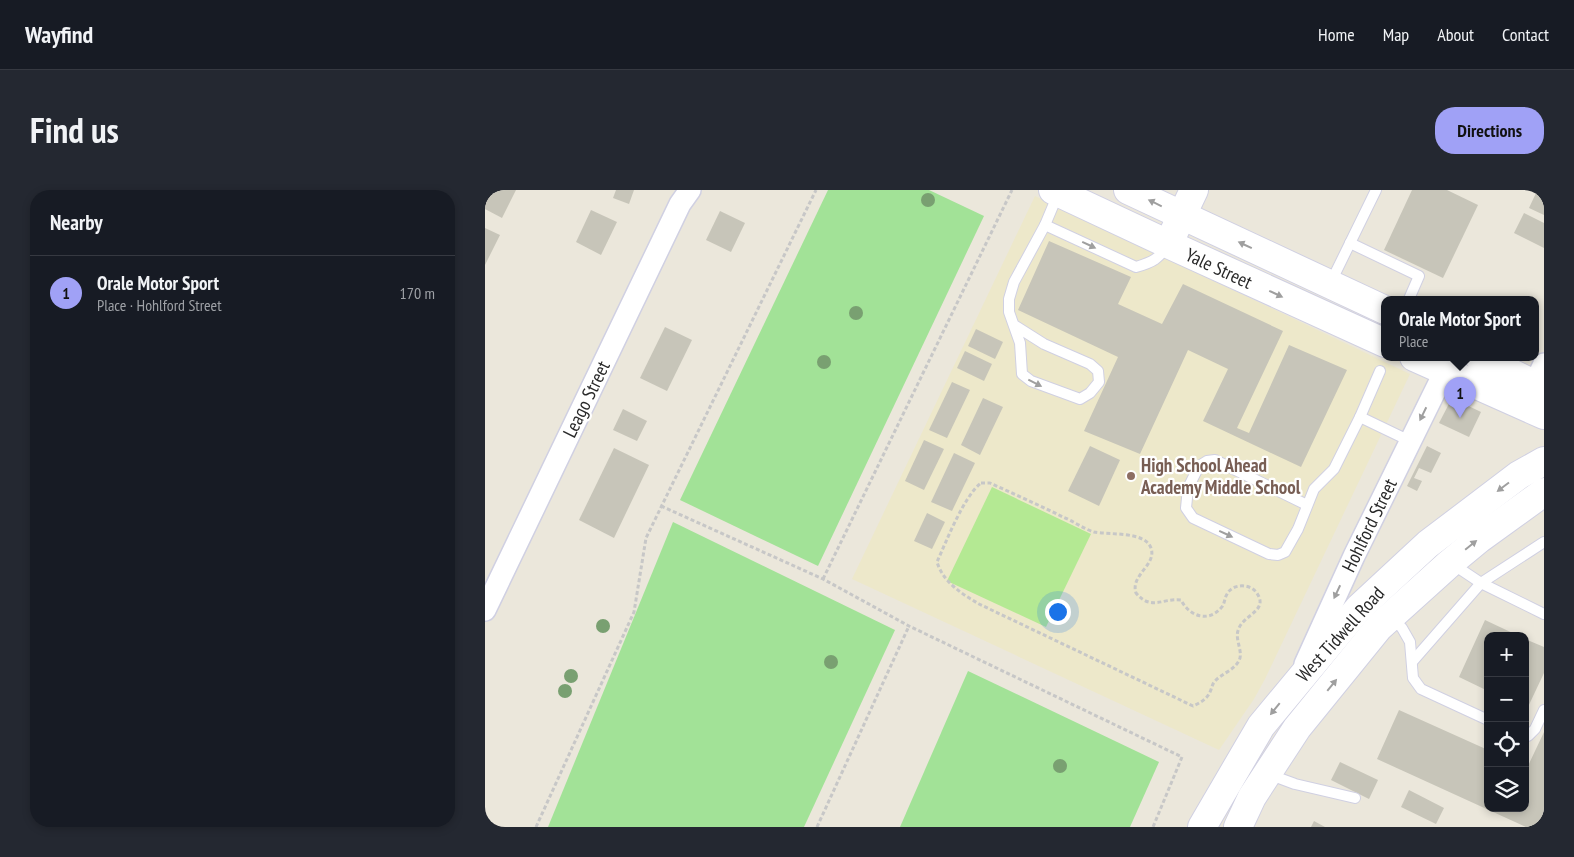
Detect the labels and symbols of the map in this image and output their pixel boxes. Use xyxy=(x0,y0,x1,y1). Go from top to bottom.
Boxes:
one-way arrow xyxy=(1148,199,1162,207)
one-way arrow xyxy=(1082,241,1096,249)
one-way arrow xyxy=(1238,241,1253,249)
street label: Yale Street xyxy=(1182,242,1257,294)
one-way arrow xyxy=(1269,290,1283,298)
street label: Leago Street xyxy=(557,356,615,441)
pin: 1 xyxy=(1444,377,1476,418)
one-way arrow xyxy=(1028,378,1043,387)
one-way arrow xyxy=(1419,407,1427,422)
place label: High School Ahead Academy Middle School xyxy=(1140,453,1301,499)
marker: High School Ahead Academy Middle School xyxy=(1125,470,1137,482)
street label: Hohlford Street xyxy=(1336,474,1402,576)
one-way arrow xyxy=(1497,482,1510,493)
one-way arrow xyxy=(1219,530,1233,538)
one-way arrow xyxy=(1464,540,1477,551)
street label: West Tidwell Road xyxy=(1291,581,1389,687)
one-way arrow xyxy=(1333,585,1341,599)
your location xyxy=(1045,599,1071,625)
one-way arrow xyxy=(1326,679,1338,691)
one-way arrow xyxy=(1269,703,1280,716)

